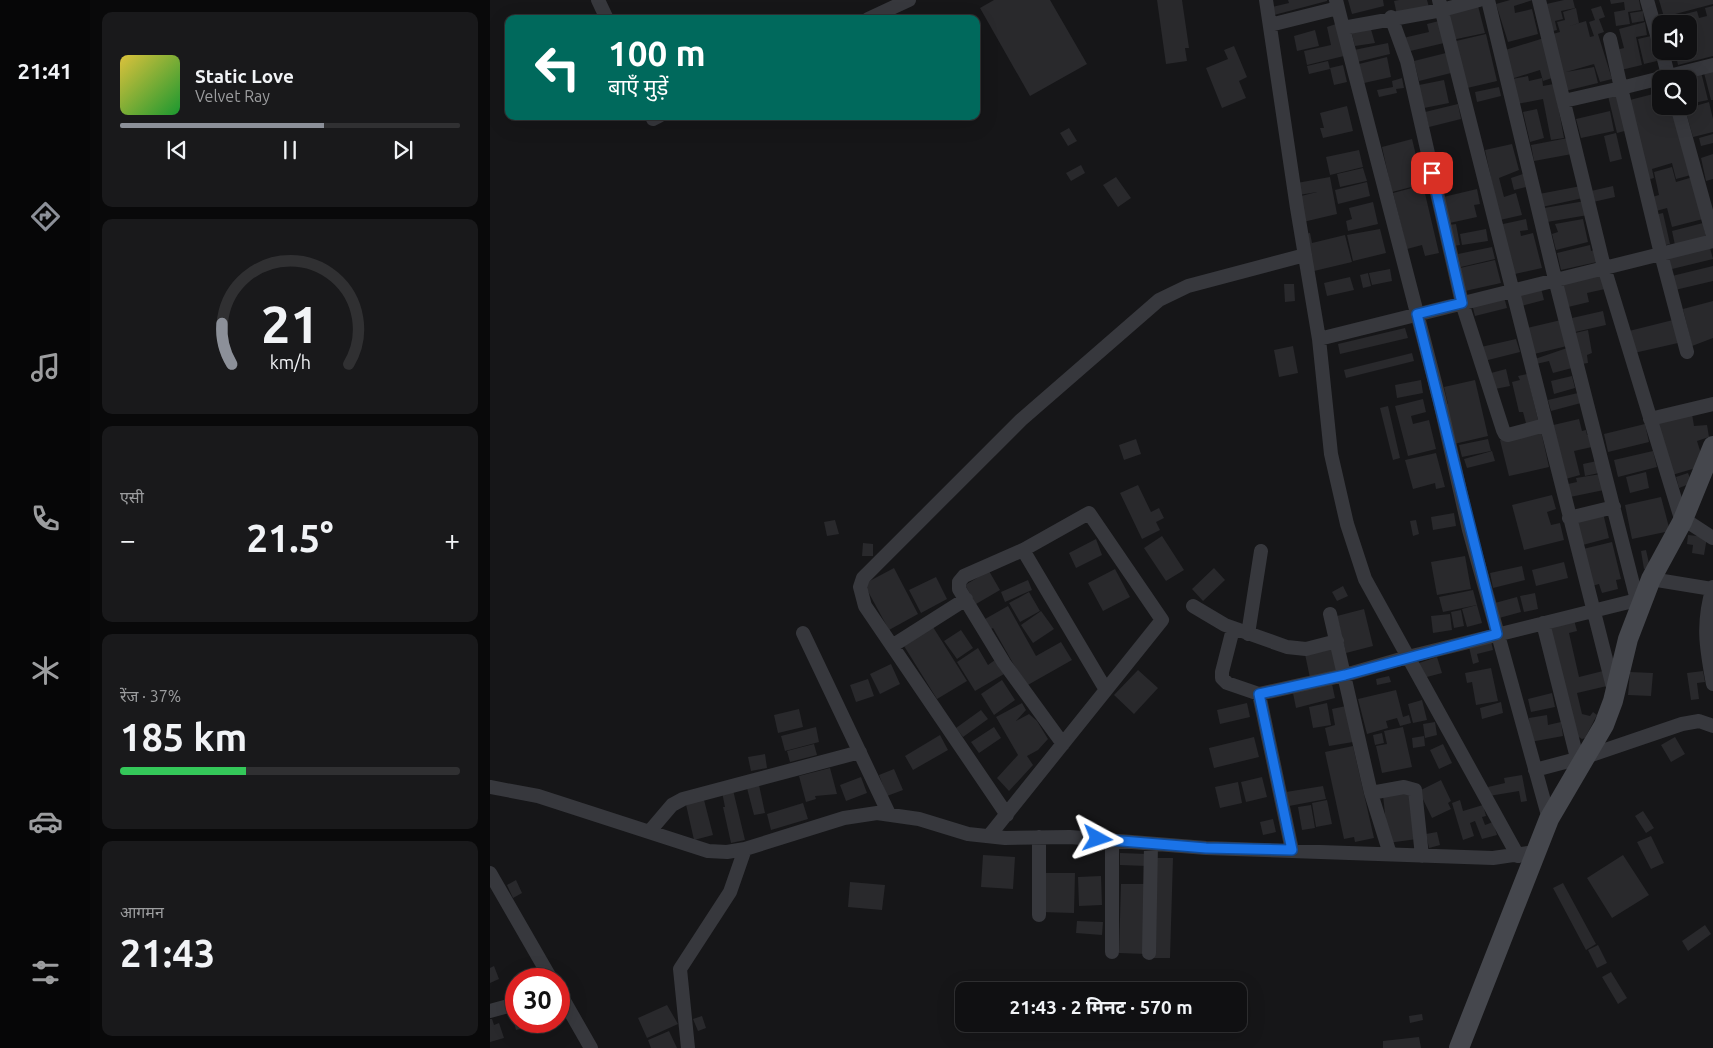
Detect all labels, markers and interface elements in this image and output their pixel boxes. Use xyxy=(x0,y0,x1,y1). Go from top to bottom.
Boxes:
map controls xyxy=(1652,15,1697,115)
button: sound xyxy=(1652,15,1697,60)
text: 100 m xyxy=(608,33,706,73)
icon: left xyxy=(525,35,590,100)
text: 21:41 xyxy=(17,58,73,83)
text: Static Love xyxy=(195,65,294,87)
button: search xyxy=(1652,70,1697,115)
text: बाएँ मुड़ें xyxy=(608,74,668,99)
text: Velvet Ray xyxy=(195,87,270,105)
icon: previous xyxy=(163,136,191,164)
icon: pause xyxy=(276,136,304,164)
icon: next xyxy=(389,136,417,164)
pin xyxy=(1411,152,1453,194)
icon: arrive xyxy=(1418,159,1446,187)
icon: directions xyxy=(28,199,63,234)
text: 21 xyxy=(261,295,319,353)
icon: music xyxy=(28,350,63,385)
text: km/h xyxy=(269,352,311,372)
text: एसी xyxy=(120,488,144,506)
icon: phone xyxy=(28,501,63,536)
text: 21.5° xyxy=(246,517,334,559)
text: − xyxy=(120,524,136,555)
text: + xyxy=(444,524,460,555)
icon: climate xyxy=(28,653,63,688)
text: रेंज · 37% xyxy=(120,687,181,705)
text: 185 km xyxy=(120,716,247,758)
icon: car xyxy=(28,804,63,839)
position arrow xyxy=(1071,812,1123,864)
text: आगमन xyxy=(120,903,164,921)
text: 21:43 xyxy=(120,932,215,974)
icon: filters xyxy=(28,955,63,990)
speed limit sign: 30 xyxy=(505,968,570,1033)
text: 21:43 · 2 मिनट · 570 m xyxy=(1009,996,1193,1018)

